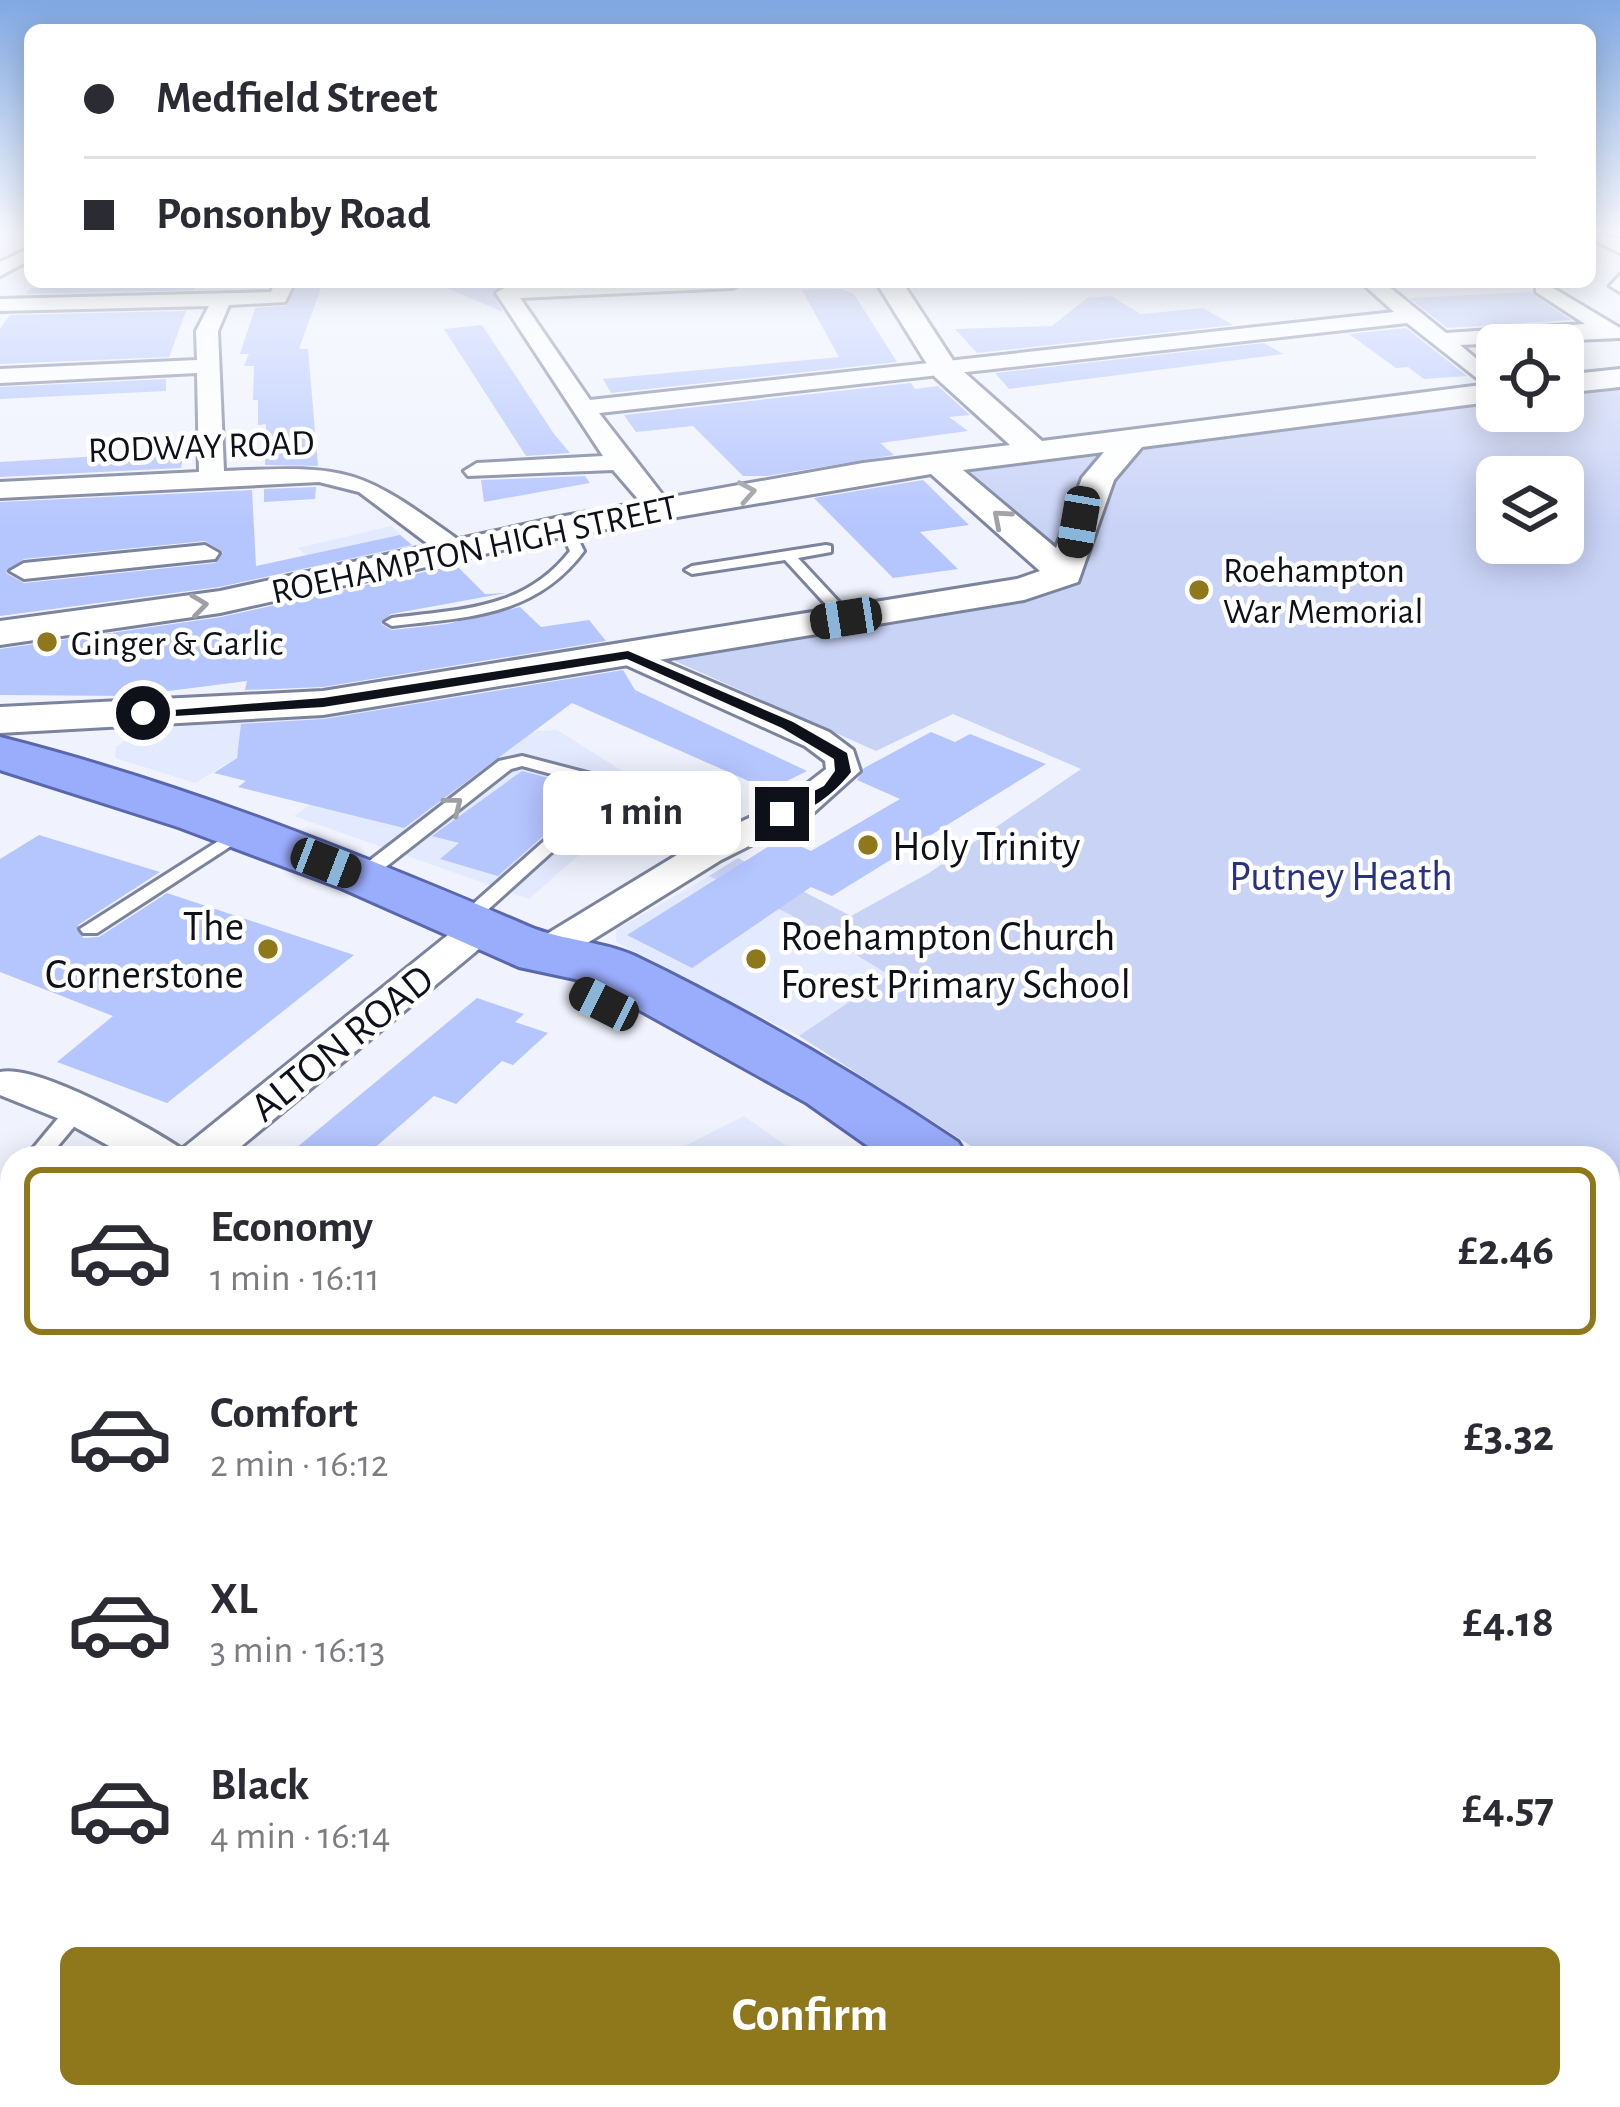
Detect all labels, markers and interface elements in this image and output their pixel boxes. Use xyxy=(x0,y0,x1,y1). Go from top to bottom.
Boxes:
text: Medfield Street xyxy=(156,76,437,121)
text: Ponsonby Road xyxy=(156,192,431,237)
map controls xyxy=(1476,324,1584,564)
button: locate xyxy=(1476,324,1584,432)
street label: RODWAY ROAD xyxy=(87,425,315,469)
button: layers xyxy=(1476,456,1584,564)
one-way arrow xyxy=(737,480,757,505)
car xyxy=(1055,483,1103,561)
street label: ROEHAMPTON HIGH STREET xyxy=(268,489,681,611)
one-way arrow xyxy=(993,511,1015,533)
place label: Roehampton War Memorial xyxy=(1223,553,1423,630)
marker: Roehampton War Memorial xyxy=(1186,577,1212,603)
one-way arrow xyxy=(189,593,209,619)
car xyxy=(808,595,884,641)
place label: Ginger & Garlic xyxy=(71,626,283,662)
marker: Ginger & Garlic xyxy=(34,629,60,655)
route start xyxy=(116,686,170,740)
callout: 1 min xyxy=(542,772,740,856)
route end xyxy=(755,787,809,841)
text: 1 min xyxy=(601,793,683,832)
one-way arrow xyxy=(441,798,463,819)
place label: Holy Trinity xyxy=(892,826,1081,868)
marker: Holy Trinity xyxy=(855,832,881,858)
car xyxy=(286,833,366,893)
park label: Putney Heath xyxy=(1229,856,1453,898)
place label: The Cornerstone xyxy=(45,906,244,996)
place label: Roehampton Church Forest Primary School xyxy=(780,916,1131,1006)
marker: The Cornerstone xyxy=(255,936,281,962)
marker: Roehampton Church Forest Primary School xyxy=(743,946,769,972)
street label: ALTON ROAD xyxy=(243,958,441,1129)
car xyxy=(564,972,644,1036)
icon: car xyxy=(66,1197,174,1305)
text: Economy xyxy=(210,1205,373,1250)
text: £2.46 xyxy=(1458,1228,1554,1273)
text: 1 min · 16:11 xyxy=(210,1259,380,1298)
icon: car xyxy=(66,1383,174,1491)
text: Comfort xyxy=(210,1391,358,1436)
text: £3.32 xyxy=(1464,1414,1554,1459)
text: 2 min · 16:12 xyxy=(210,1445,389,1484)
icon: car xyxy=(66,1569,174,1677)
text: XL xyxy=(210,1577,258,1622)
text: £4.18 xyxy=(1463,1600,1554,1645)
text: 3 min · 16:13 xyxy=(210,1631,385,1670)
icon: car xyxy=(66,1755,174,1863)
text: Black xyxy=(210,1763,309,1808)
text: £4.57 xyxy=(1462,1786,1554,1831)
text: 4 min · 16:14 xyxy=(210,1817,391,1856)
button: Confirm xyxy=(60,1947,1560,2085)

